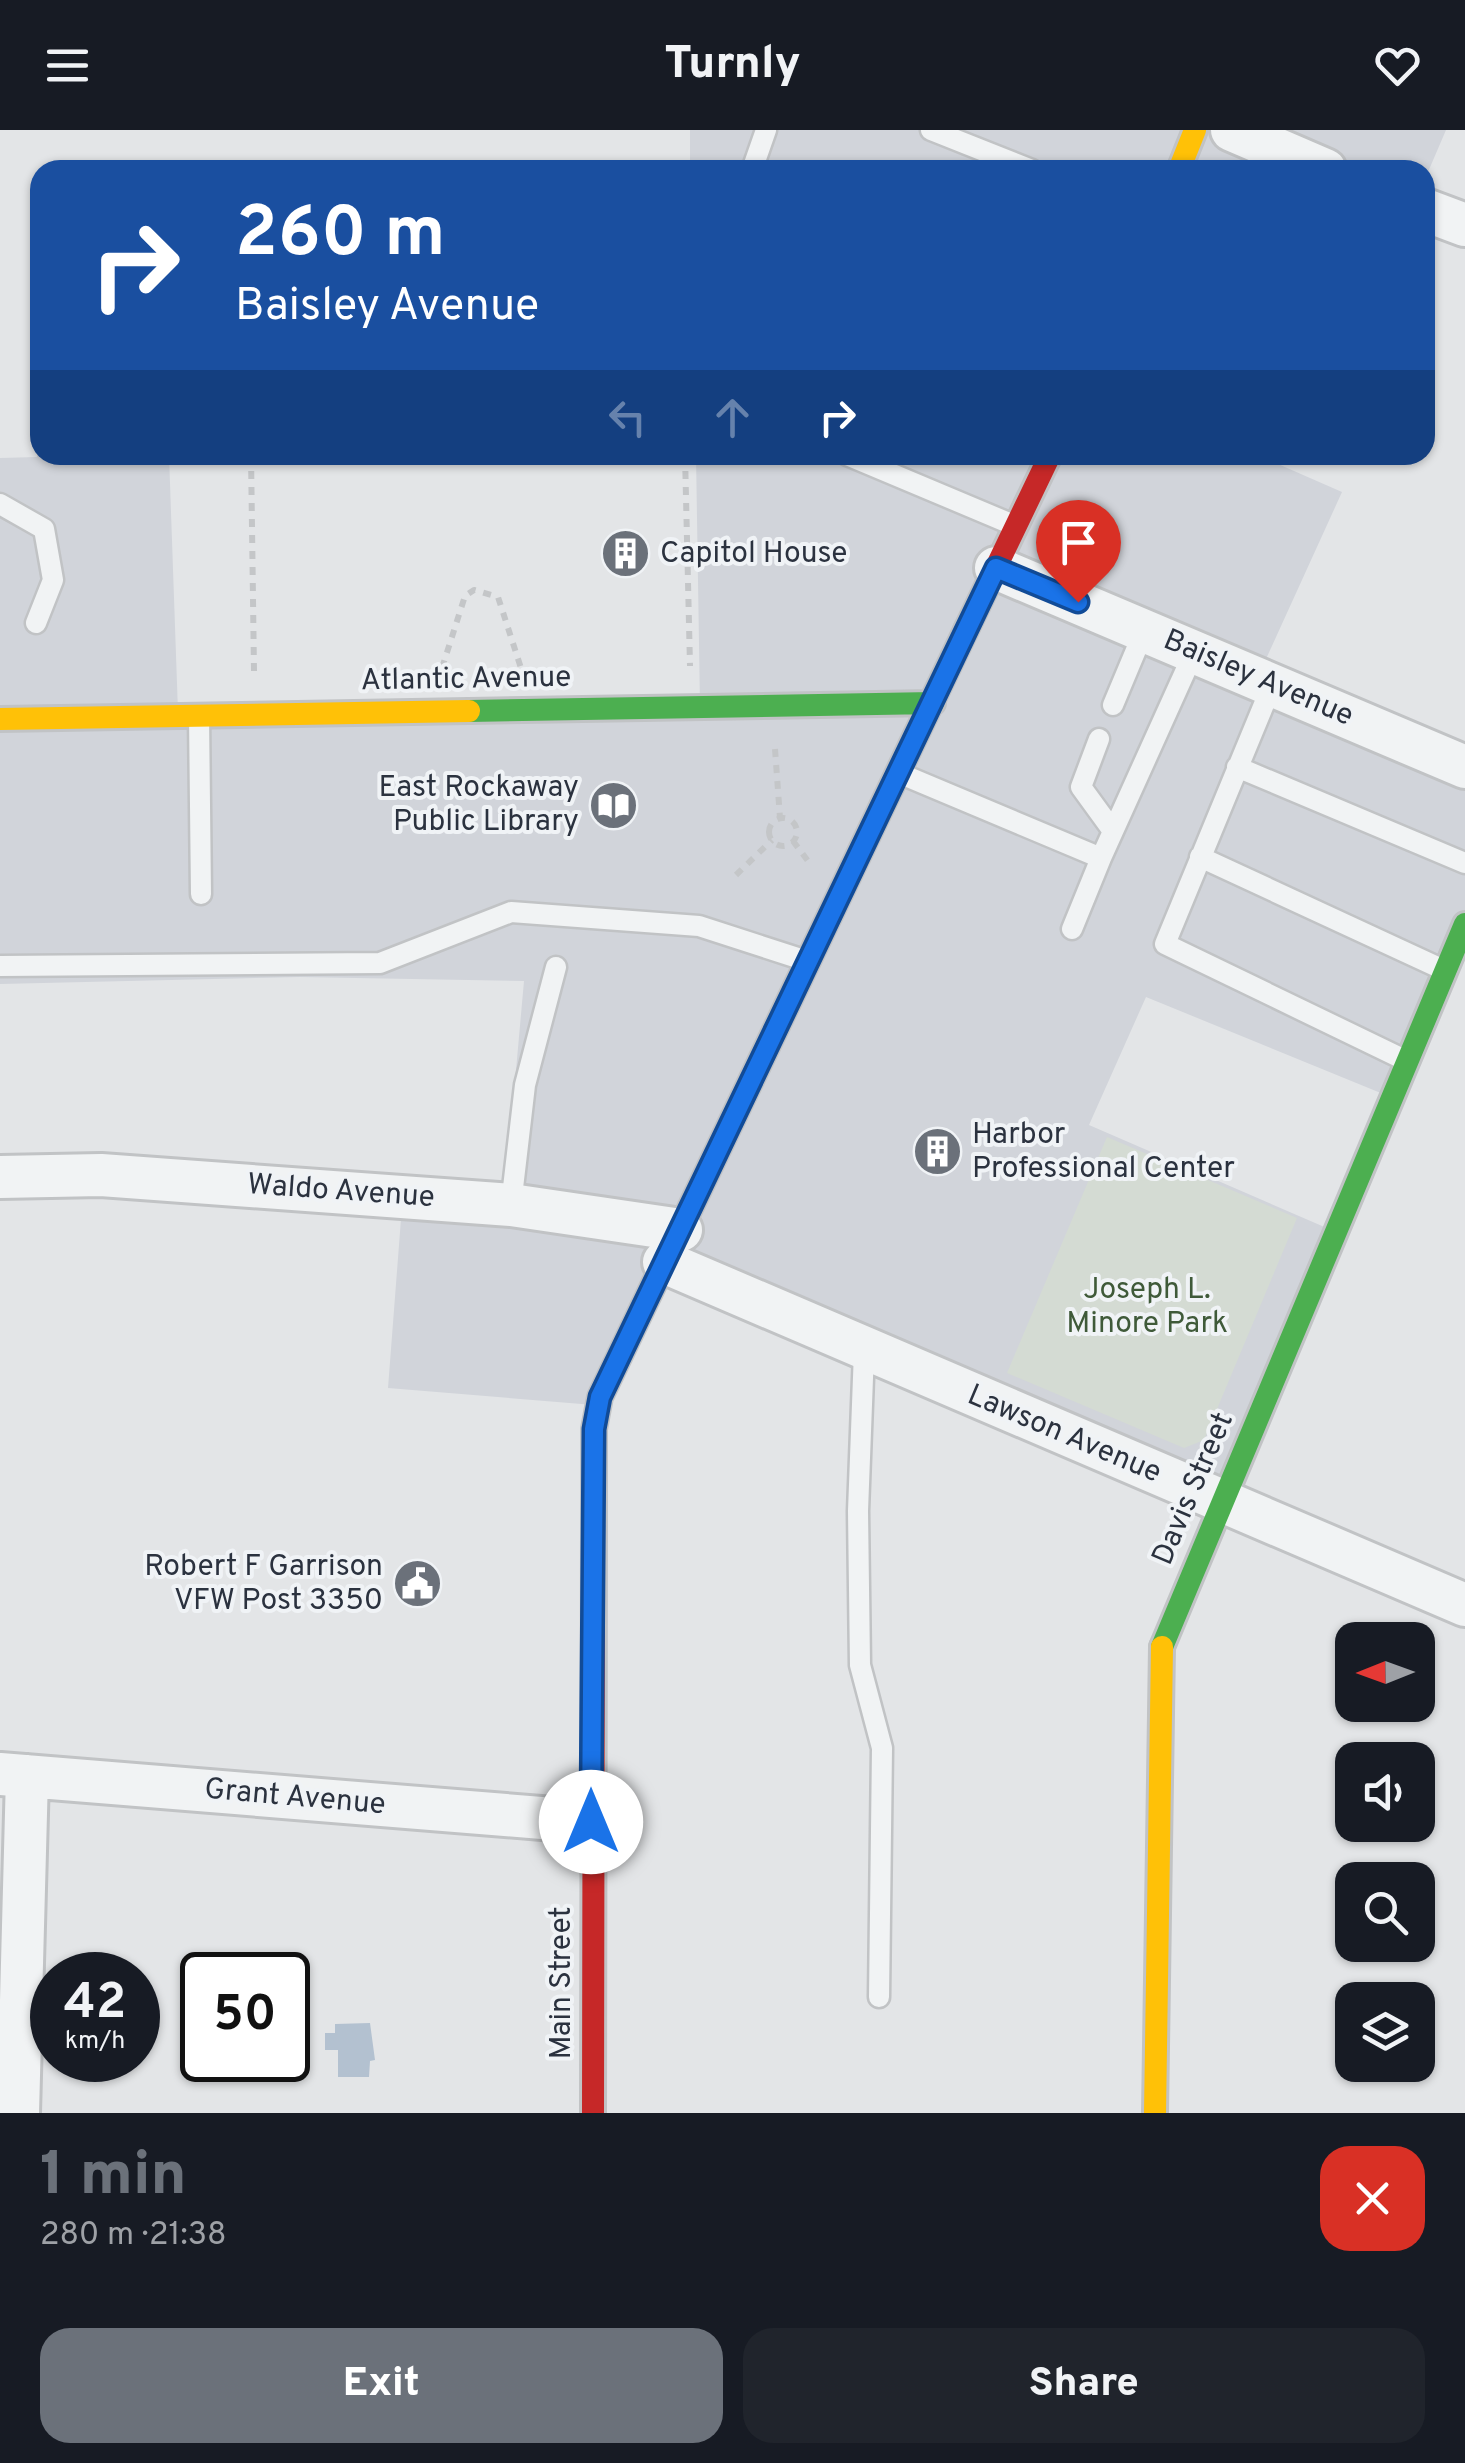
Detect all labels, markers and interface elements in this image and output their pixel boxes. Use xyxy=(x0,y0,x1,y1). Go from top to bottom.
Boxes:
text: Turnly xyxy=(664,37,801,94)
icon: menu xyxy=(40,38,95,93)
icon: heart xyxy=(1370,38,1425,93)
text: 260 m xyxy=(235,192,446,281)
icon: right xyxy=(70,200,200,330)
text: Baisley Avenue xyxy=(235,279,539,336)
icon: left xyxy=(600,390,655,445)
icon: ahead xyxy=(705,390,760,445)
icon: right xyxy=(810,390,865,445)
pin xyxy=(1036,500,1121,603)
icon: arrive xyxy=(1051,515,1106,570)
building icon: Capitol House xyxy=(599,528,651,580)
place label: Capitol House xyxy=(660,536,847,573)
street label: Baisley Avenue xyxy=(1157,622,1359,736)
street label: Atlantic Avenue xyxy=(360,660,572,700)
place label: East Rockaway Public Library xyxy=(378,770,579,841)
library icon: East Rockaway Public Library xyxy=(588,779,640,831)
place label: Harbor Professional Center xyxy=(972,1117,1235,1188)
building icon: Harbor Professional Center xyxy=(911,1126,963,1178)
street label: Waldo Avenue xyxy=(246,1167,436,1217)
park label: Joseph L. Minore Park xyxy=(1066,1272,1228,1343)
street label: Lawson Avenue xyxy=(962,1378,1166,1492)
street label: Davis Street xyxy=(1145,1407,1243,1571)
place label: Robert F Garrison VFW Post 3350 xyxy=(144,1549,383,1620)
public building icon: Robert F Garrison VFW Post 3350 xyxy=(392,1558,444,1610)
north arrow xyxy=(1335,1622,1435,1722)
map controls xyxy=(1335,1622,1435,2082)
button: sound xyxy=(1335,1742,1435,1842)
position arrow xyxy=(539,1770,643,1874)
street label: Grant Avenue xyxy=(203,1772,387,1824)
button: search xyxy=(1335,1862,1435,1962)
street label: Main Street xyxy=(544,1906,581,2060)
speed limit sign: 50 xyxy=(180,1952,310,2082)
text: 42 xyxy=(64,1973,126,2036)
button: layers xyxy=(1335,1982,1435,2082)
text: km/h xyxy=(65,2026,125,2058)
text: 1 min xyxy=(40,2140,187,2216)
button: close xyxy=(1320,2146,1425,2251)
text: 280 m · 21:38 xyxy=(40,2216,227,2256)
button: Exit xyxy=(40,2328,723,2443)
button: Share xyxy=(743,2328,1425,2443)

